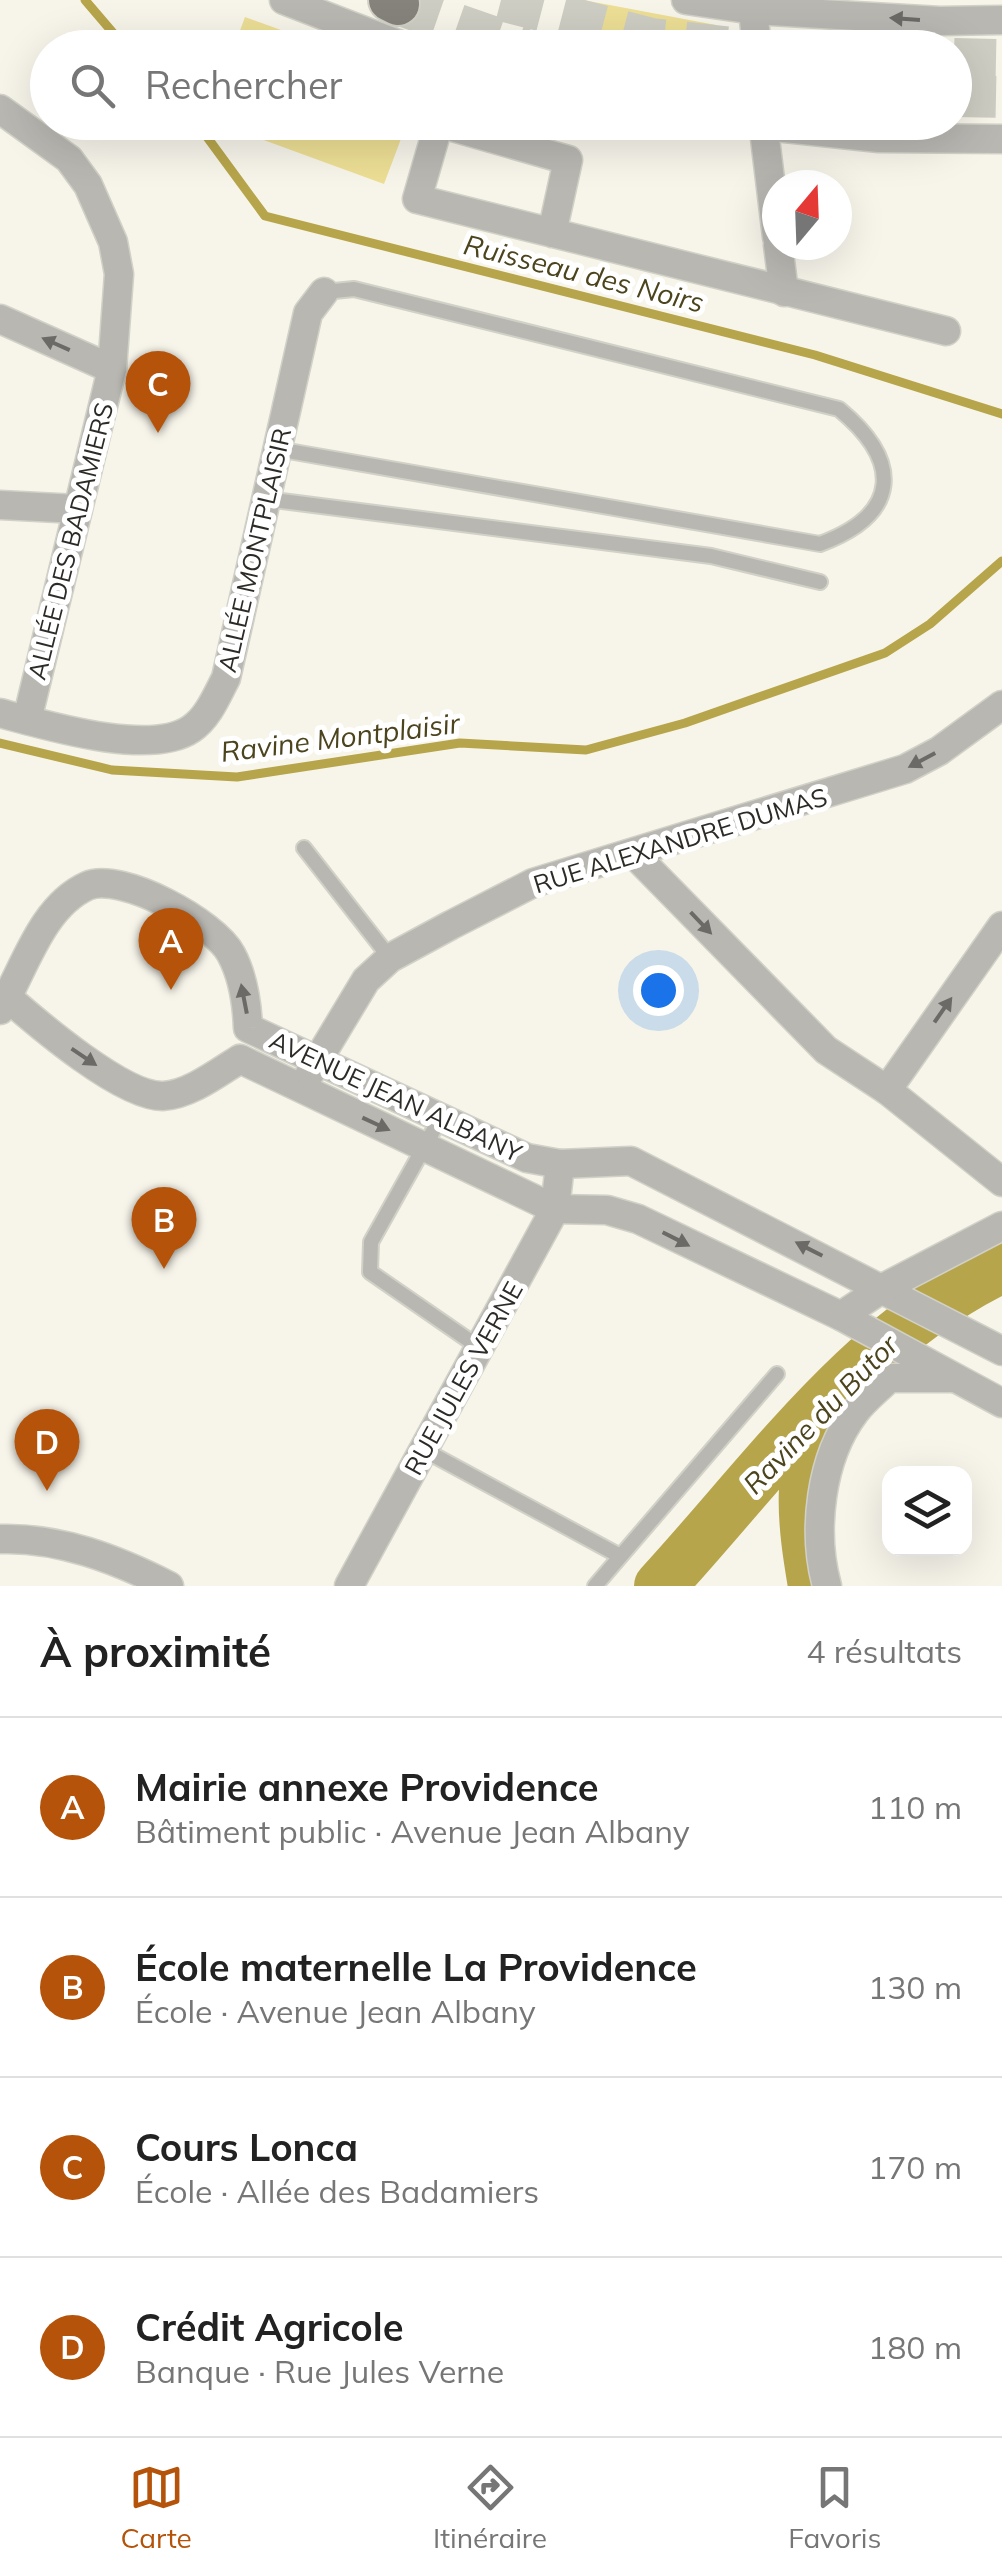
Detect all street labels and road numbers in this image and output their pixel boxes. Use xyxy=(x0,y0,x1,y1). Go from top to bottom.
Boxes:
street label: ALLÉE DES BADAMIERS xyxy=(21,399,119,683)
street label: ALLÉE MONTPLAISIR xyxy=(211,425,297,675)
street label: RUE ALEXANDRE DUMAS xyxy=(529,781,831,899)
street label: AVENUE JEAN ALBANY xyxy=(265,1024,528,1168)
street label: RUE JULES VERNE xyxy=(397,1276,529,1480)

